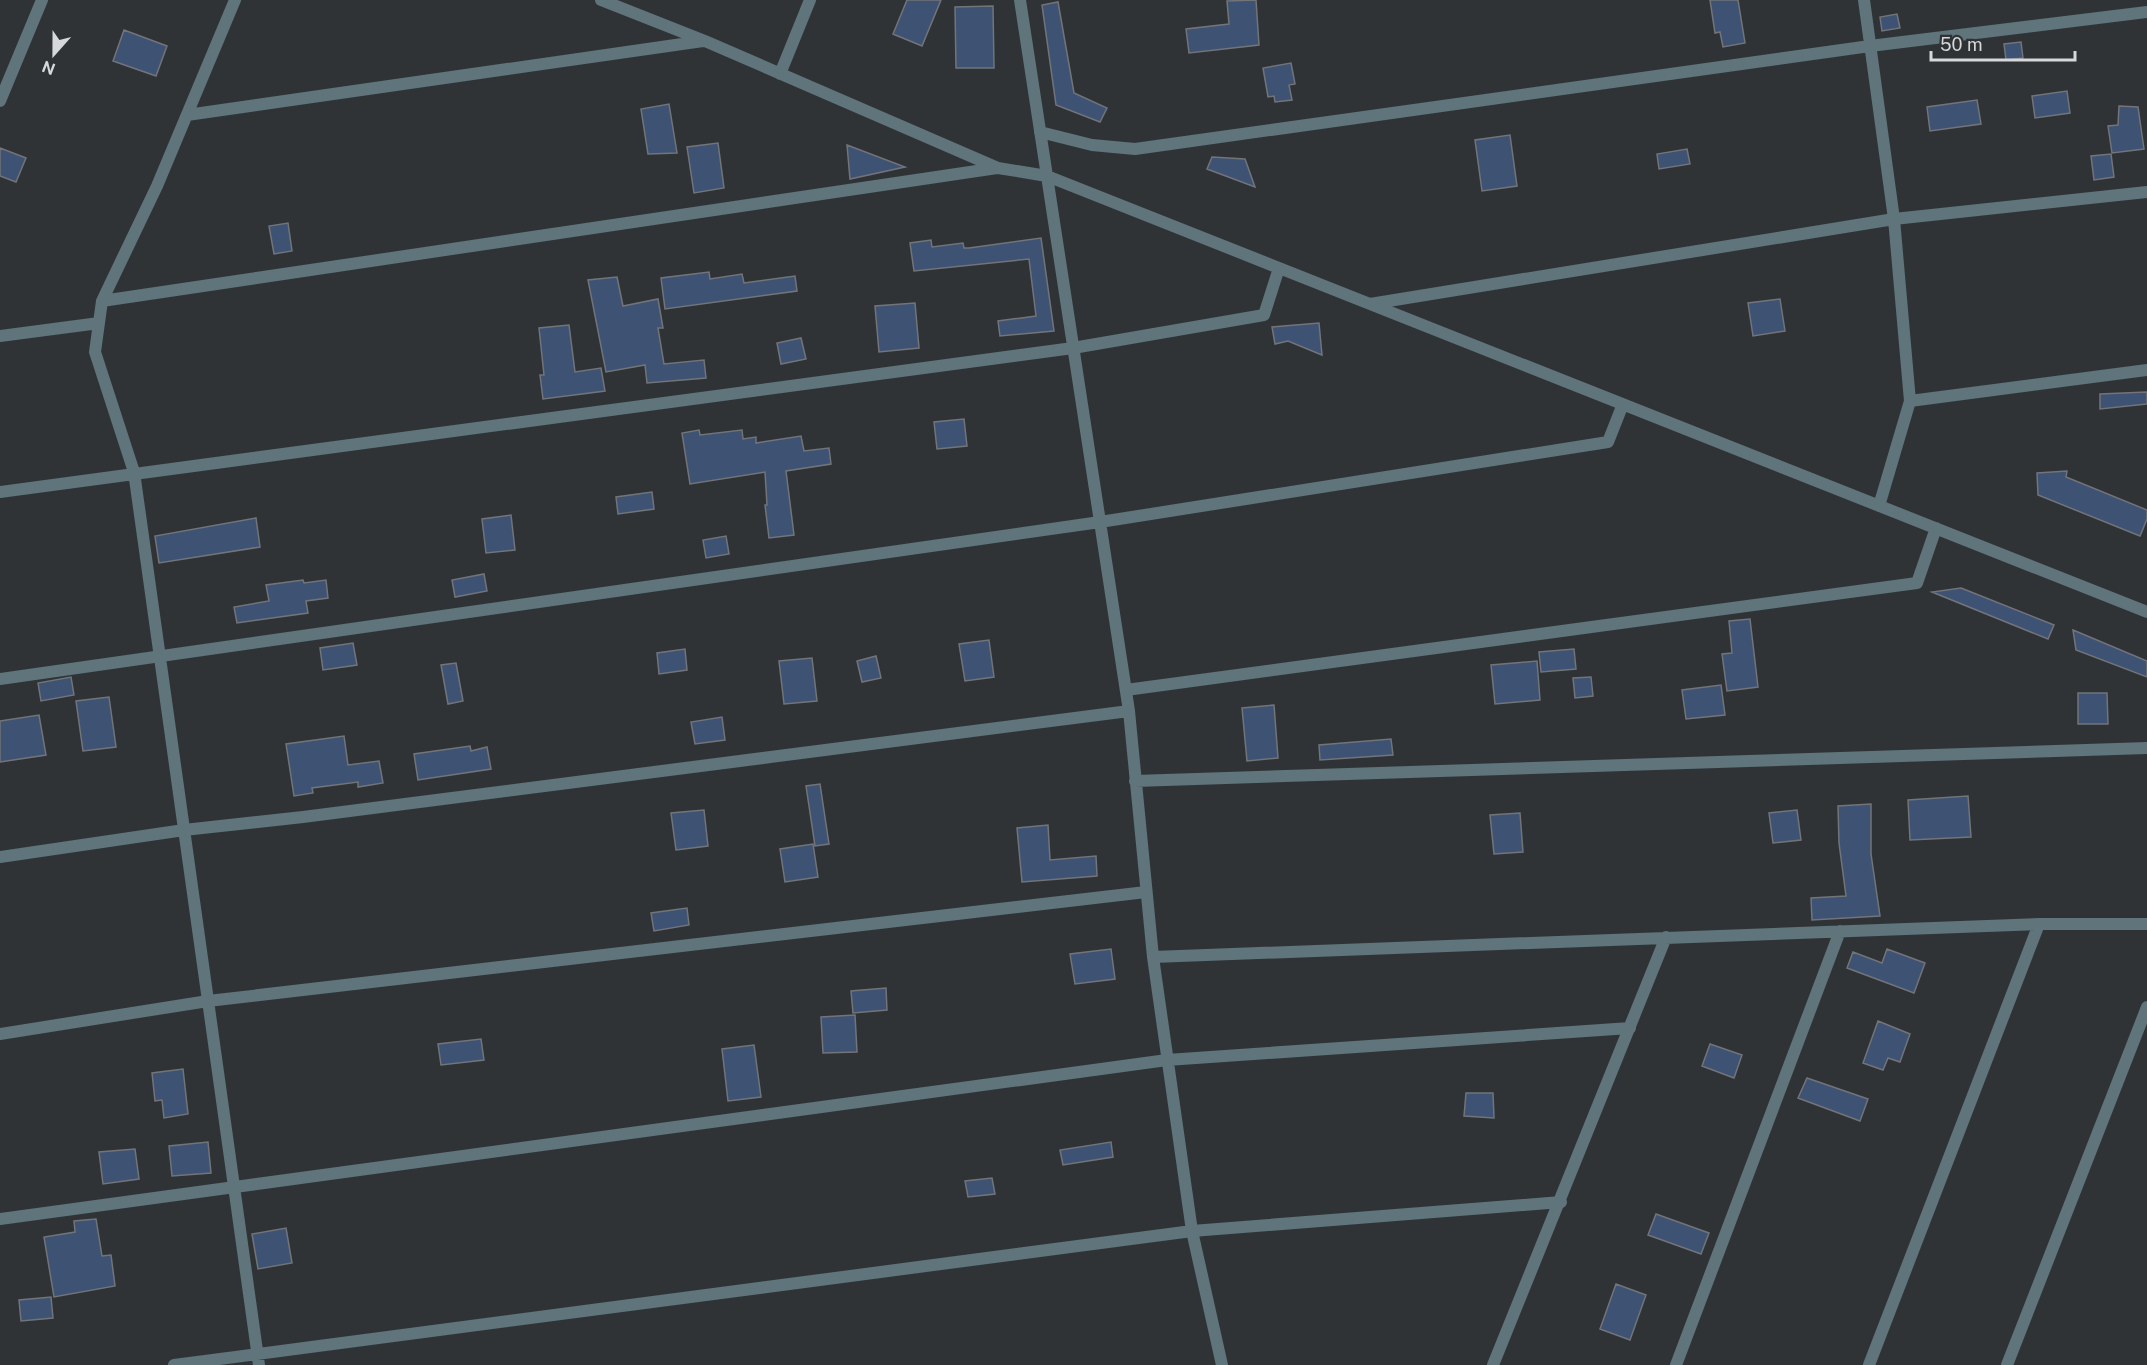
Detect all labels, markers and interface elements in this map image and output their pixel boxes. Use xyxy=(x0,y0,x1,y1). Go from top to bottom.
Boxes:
north arrow xyxy=(24,24,84,84)
scale bar xyxy=(1931,24,2075,62)
text: 50 m xyxy=(1940,34,1983,55)
text: N xyxy=(40,56,58,79)

